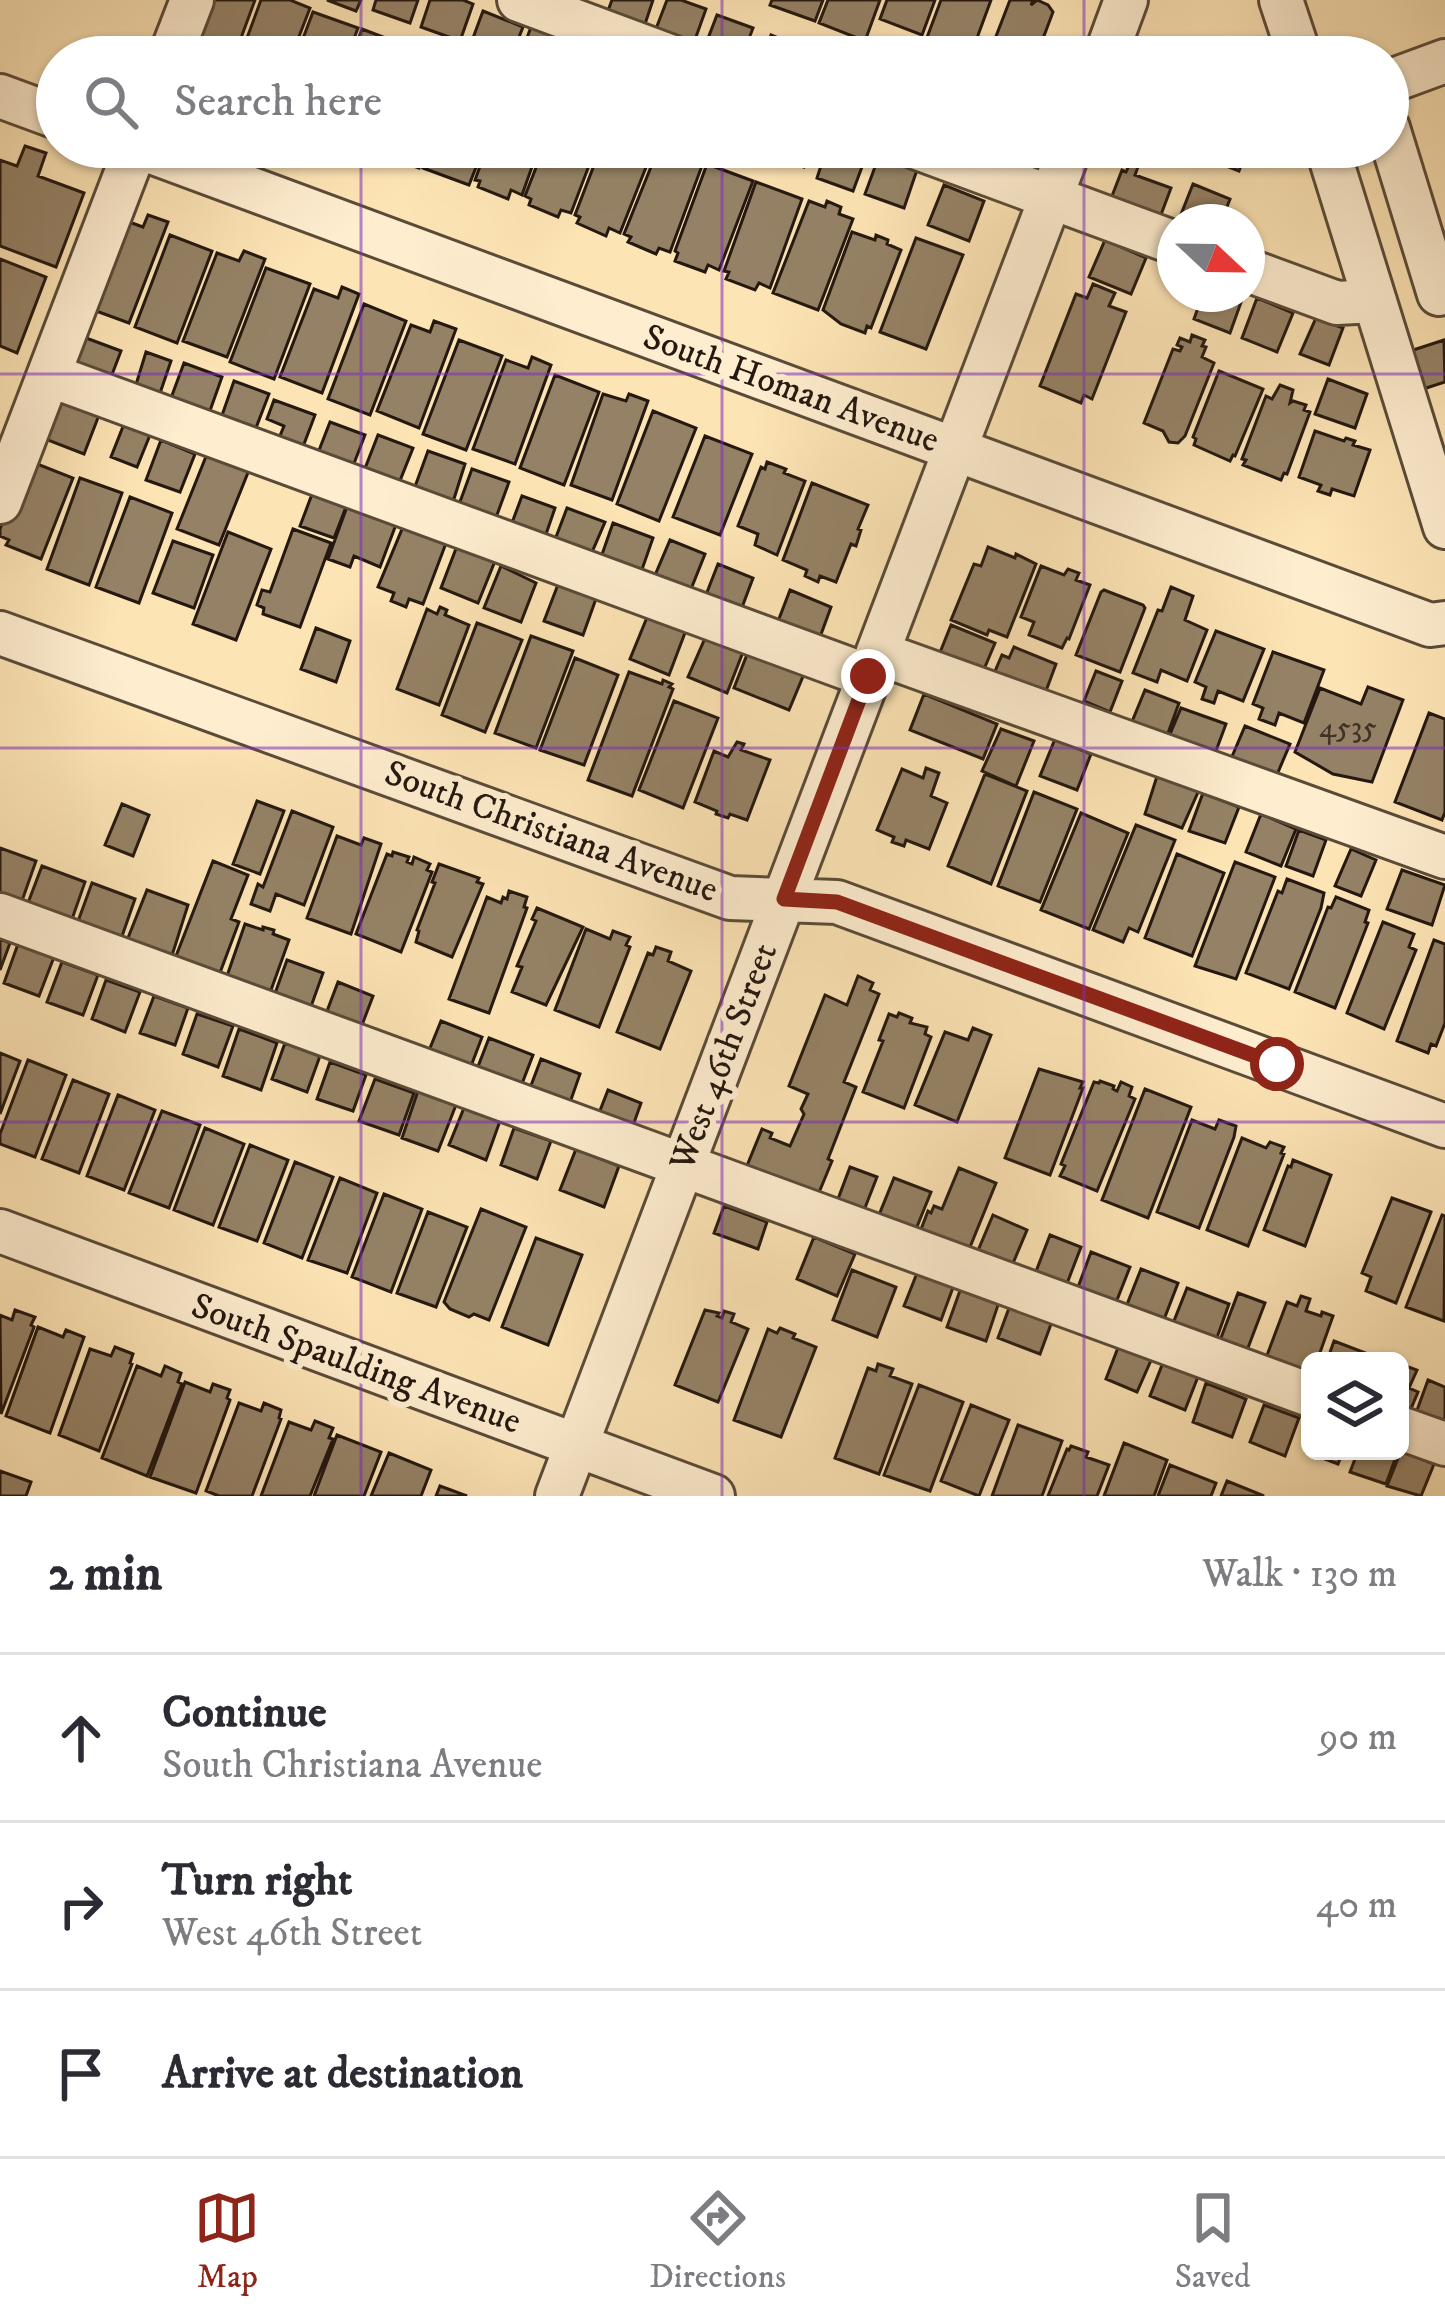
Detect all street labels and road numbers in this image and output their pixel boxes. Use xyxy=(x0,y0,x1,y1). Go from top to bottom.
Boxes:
street label: South Homan Avenue xyxy=(637,315,945,463)
street label: South Christiana Avenue xyxy=(378,751,724,913)
street label: West 46th Street xyxy=(660,937,788,1178)
street label: South Spaulding Avenue xyxy=(185,1283,527,1445)

